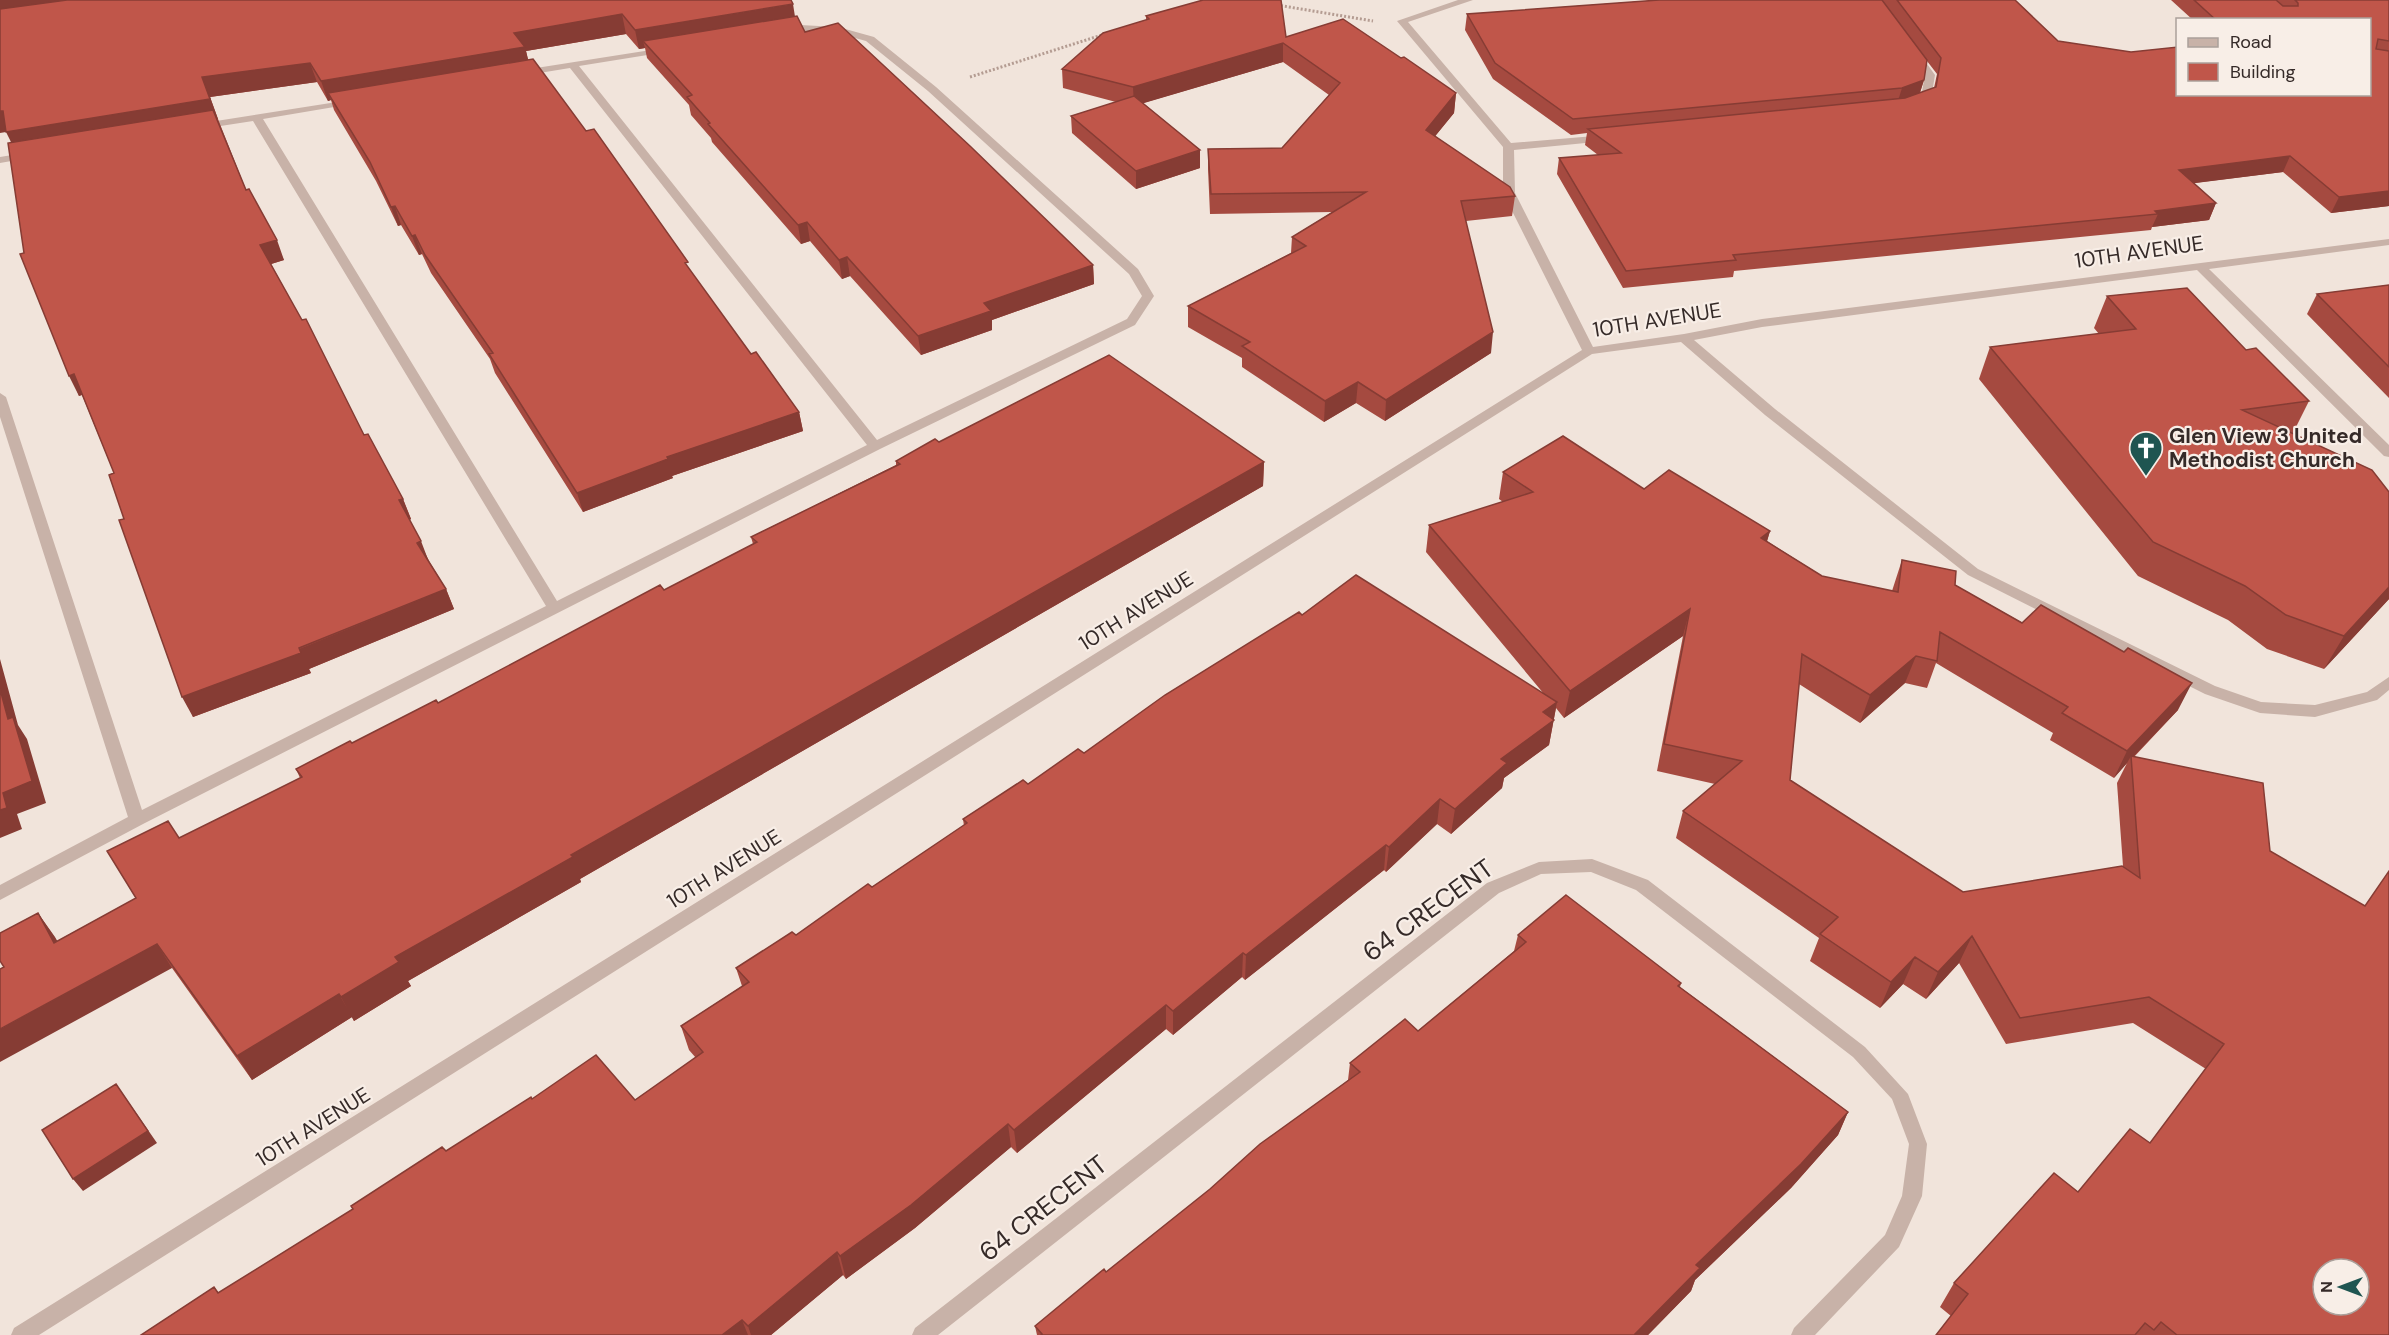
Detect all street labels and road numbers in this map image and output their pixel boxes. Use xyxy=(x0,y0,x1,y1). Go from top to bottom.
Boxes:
street label: 10TH AVENUE xyxy=(2073,229,2205,275)
street label: 10TH AVENUE xyxy=(1591,296,1723,344)
street label: 10TH AVENUE xyxy=(1074,565,1198,657)
street label: 10TH AVENUE xyxy=(662,823,786,915)
street label: 64 CRECENT xyxy=(1356,851,1500,969)
street label: 10TH AVENUE xyxy=(251,1081,375,1173)
street label: 64 CRECENT xyxy=(972,1147,1114,1269)

